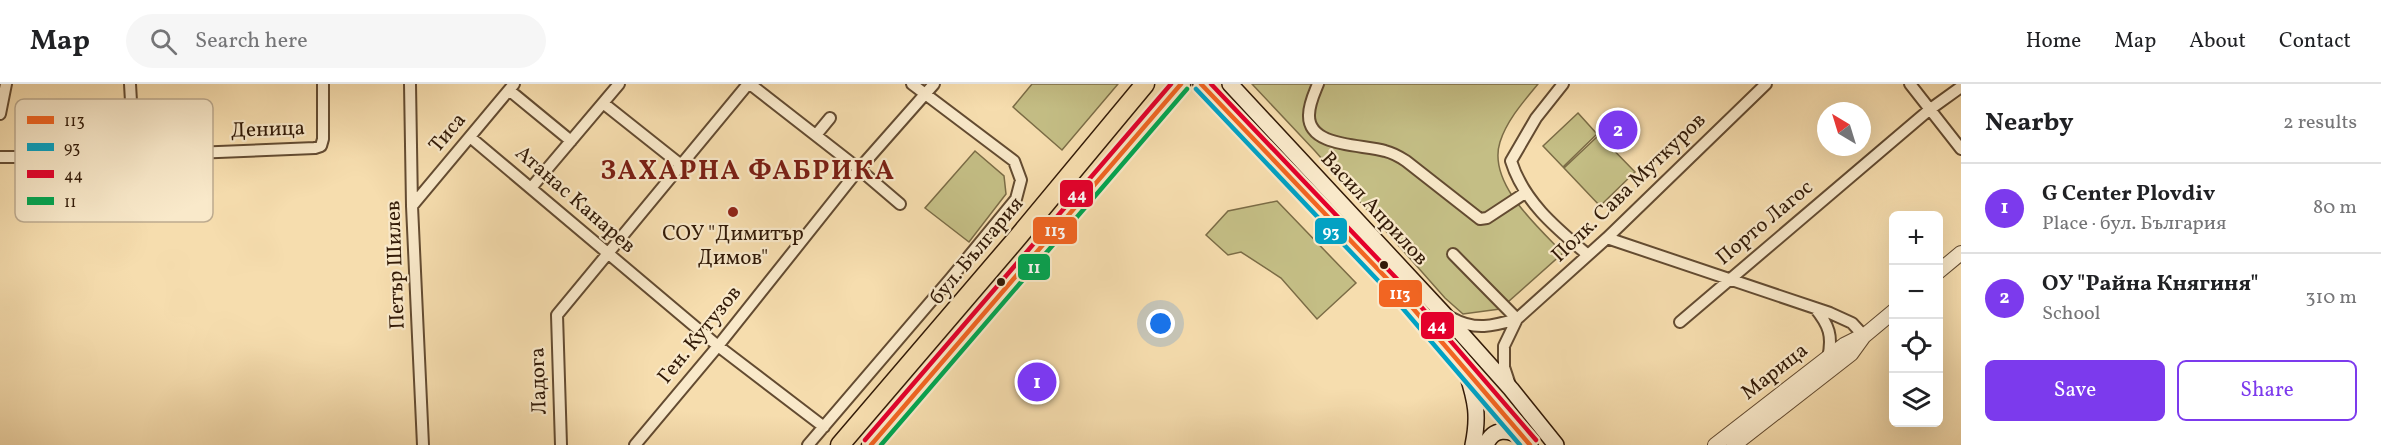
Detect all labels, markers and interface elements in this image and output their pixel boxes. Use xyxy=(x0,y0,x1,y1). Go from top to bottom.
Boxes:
search box xyxy=(126,14,546,68)
text: Map xyxy=(30,22,90,61)
icon: search xyxy=(147,25,180,58)
text: Search here xyxy=(195,26,308,57)
text: Home xyxy=(2026,27,2081,56)
text: Map xyxy=(2114,27,2156,56)
text: About xyxy=(2189,27,2246,56)
text: Contact xyxy=(2279,27,2351,56)
legend xyxy=(15,99,213,222)
north arrow xyxy=(1817,102,1871,156)
text: Nearby xyxy=(1985,105,2074,141)
street label: Полк. Сава Муткуров xyxy=(1545,106,1713,270)
street label: Тиса xyxy=(423,107,473,159)
pin: 2 xyxy=(1598,108,1638,152)
text: 2 results xyxy=(2283,109,2357,137)
text: 113 xyxy=(64,111,85,133)
street label: Деница xyxy=(230,114,306,146)
text: 93 xyxy=(64,138,80,160)
street label: Атанас Канарев xyxy=(508,139,642,261)
street label: Васил Априлов xyxy=(1313,146,1435,272)
district label: ЗАХАРНА ФАБРИКА xyxy=(601,153,896,191)
text: 44 xyxy=(64,165,83,187)
street label: Порто Лагос xyxy=(1710,174,1820,272)
line badge: 44 xyxy=(1059,179,1094,208)
text: G Center Plovdiv xyxy=(2042,179,2215,210)
text: 44 xyxy=(1067,185,1087,207)
street label: бул. България xyxy=(923,191,1031,311)
text: 11 xyxy=(64,192,76,214)
text: 1 xyxy=(2000,194,2009,222)
text: 80 m xyxy=(2313,194,2357,222)
street label: Петър Шилев xyxy=(379,200,413,330)
marker: СОУ "Димитър Димов" xyxy=(726,205,740,219)
text: Place · бул. България xyxy=(2042,210,2226,238)
map controls xyxy=(1889,211,1943,427)
button: + xyxy=(1889,211,1943,265)
line badge: 113 xyxy=(1032,216,1078,245)
line badge: 93 xyxy=(1314,217,1348,245)
place label: СОУ "Димитър Димов" xyxy=(662,220,804,273)
text: 113 xyxy=(1044,221,1066,243)
text: 93 xyxy=(1323,222,1339,244)
line badge: 11 xyxy=(1017,253,1051,281)
text: 11 xyxy=(1028,258,1040,280)
unlabelled marker xyxy=(1378,259,1390,271)
button: − xyxy=(1889,265,1943,319)
text: ОУ "Райна Княгиня" xyxy=(2042,269,2259,300)
unlabelled marker xyxy=(995,276,1007,288)
line badge: 113 xyxy=(1378,279,1423,308)
street label: Ген. Кутузов xyxy=(651,280,749,390)
text: 113 xyxy=(1389,284,1411,306)
text: 2 xyxy=(1999,284,2010,312)
text: 310 m xyxy=(2305,284,2357,312)
text: School xyxy=(2042,300,2100,328)
your location xyxy=(1146,309,1175,338)
line badge: 44 xyxy=(1420,311,1455,340)
text: 44 xyxy=(1427,316,1447,338)
button: locate xyxy=(1889,319,1943,373)
street label: Марица xyxy=(1735,337,1815,407)
street label: Ладога xyxy=(523,347,555,415)
pin: 1 xyxy=(1018,360,1056,404)
button: Save xyxy=(1985,360,2165,421)
button: Share xyxy=(2177,360,2357,421)
button: layers xyxy=(1889,373,1943,427)

